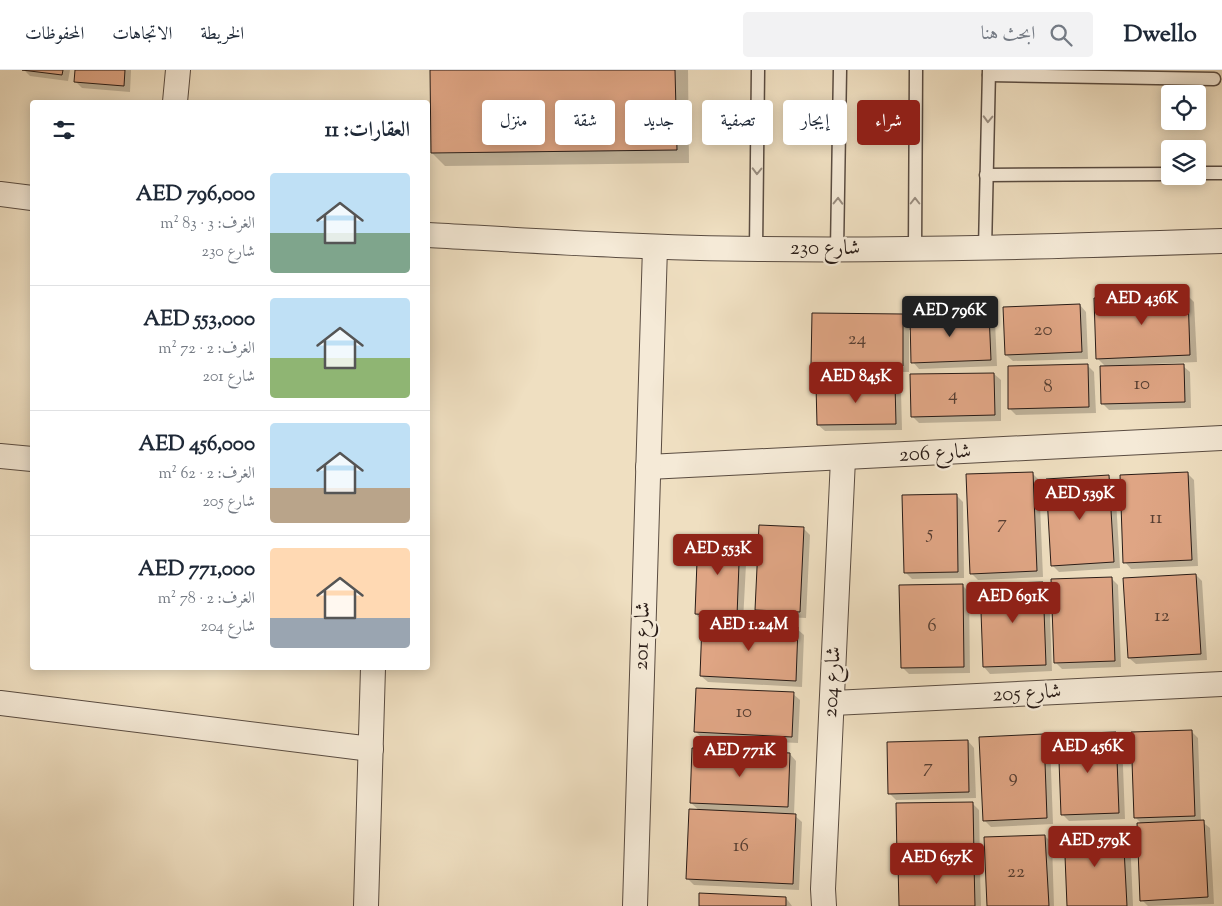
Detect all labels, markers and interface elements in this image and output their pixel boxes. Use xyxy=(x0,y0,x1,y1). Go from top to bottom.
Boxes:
search box xyxy=(743,12,1093,57)
text: Dwello xyxy=(1123,18,1197,52)
text: ابحث هنا xyxy=(981,21,1035,48)
icon: search xyxy=(1047,21,1075,49)
text: المحفوظات xyxy=(25,22,84,48)
text: الاتجاهات xyxy=(112,22,172,48)
text: الخريطة xyxy=(200,22,244,48)
map controls xyxy=(1161,85,1206,185)
button: locate xyxy=(1161,85,1206,130)
chip: منزل xyxy=(482,100,545,145)
chip: شقة xyxy=(555,100,615,145)
chip: جديد xyxy=(625,100,692,145)
chip: تصفية xyxy=(702,100,773,145)
chip: إيجار xyxy=(783,100,847,145)
chip: شراء xyxy=(857,100,920,145)
one-way arrow xyxy=(982,115,993,123)
icon: filters xyxy=(50,116,78,144)
text: العقارات: 11 xyxy=(325,116,410,146)
button: layers xyxy=(1161,140,1206,185)
one-way arrow xyxy=(752,168,762,175)
text: AED 796,000 xyxy=(136,180,255,210)
icon: home xyxy=(310,193,370,253)
one-way arrow xyxy=(910,196,920,204)
one-way arrow xyxy=(833,197,843,204)
text: الغرف: 3 · 83 m² xyxy=(160,213,255,236)
street label: شارع 230 xyxy=(790,234,860,265)
text: شارع 230 xyxy=(202,241,255,264)
pin: AED 436K xyxy=(1090,284,1194,326)
text: AED 436K xyxy=(1106,288,1178,311)
pin: AED 796K xyxy=(898,296,1002,338)
text: AED 796K xyxy=(913,300,987,323)
text: AED 553,000 xyxy=(143,305,255,335)
house number: 20 xyxy=(1034,317,1052,344)
icon: home xyxy=(310,318,370,378)
house number: 24 xyxy=(848,326,867,353)
text: الغرف: 2 · 72 m² xyxy=(158,338,255,361)
pin: AED 845K xyxy=(804,362,908,404)
text: شارع 201 xyxy=(203,366,255,389)
text: AED 845K xyxy=(820,366,892,389)
house number: 10 xyxy=(1134,371,1150,398)
house number: 8 xyxy=(1043,374,1053,401)
house number: 4 xyxy=(948,382,958,409)
text: AED 456,000 xyxy=(138,430,255,460)
street label: شارع 206 xyxy=(898,437,972,472)
icon: home xyxy=(310,443,370,503)
text: الغرف: 2 · 62 m² xyxy=(158,463,255,486)
pin: AED 539K xyxy=(1028,478,1132,521)
text: AED 539K xyxy=(1045,483,1115,506)
text: شارع 205 xyxy=(202,491,255,514)
house number: 11 xyxy=(1150,505,1163,532)
house number: 7 xyxy=(997,510,1007,537)
house number: 5 xyxy=(926,520,934,547)
pin: AED 553K xyxy=(666,534,770,576)
text: AED 553K xyxy=(684,538,752,561)
text: AED 771,000 xyxy=(138,555,255,585)
icon: home xyxy=(310,568,370,628)
pin: AED 691K xyxy=(961,582,1065,624)
text: AED 691K xyxy=(977,586,1049,609)
text: الغرف: 2 · 78 m² xyxy=(158,588,255,611)
street label: شارع 201 xyxy=(627,601,660,671)
house number: 12 xyxy=(1154,603,1170,630)
pin: AED 1.24M xyxy=(692,610,806,652)
house number: 6 xyxy=(927,613,937,640)
text: AED 1.24M xyxy=(710,614,788,637)
text: شارع 204 xyxy=(201,616,255,639)
street label: شارع 204 xyxy=(816,646,851,719)
street label: شارع 205 xyxy=(992,677,1062,712)
house number: 10 xyxy=(736,699,752,726)
pin: AED 456K xyxy=(1036,732,1140,774)
pin: AED 771K xyxy=(688,736,792,778)
text: AED 456K xyxy=(1052,736,1124,759)
text: AED 771K xyxy=(704,740,776,763)
house number: 7 xyxy=(923,754,933,781)
house number: 9 xyxy=(1008,764,1018,791)
pin: AED 579K xyxy=(1043,826,1147,868)
text: AED 579K xyxy=(1059,830,1131,853)
house number: 16 xyxy=(733,833,749,860)
pin: AED 657K xyxy=(885,842,989,885)
text: AED 657K xyxy=(901,847,973,870)
house number: 22 xyxy=(1007,859,1025,886)

